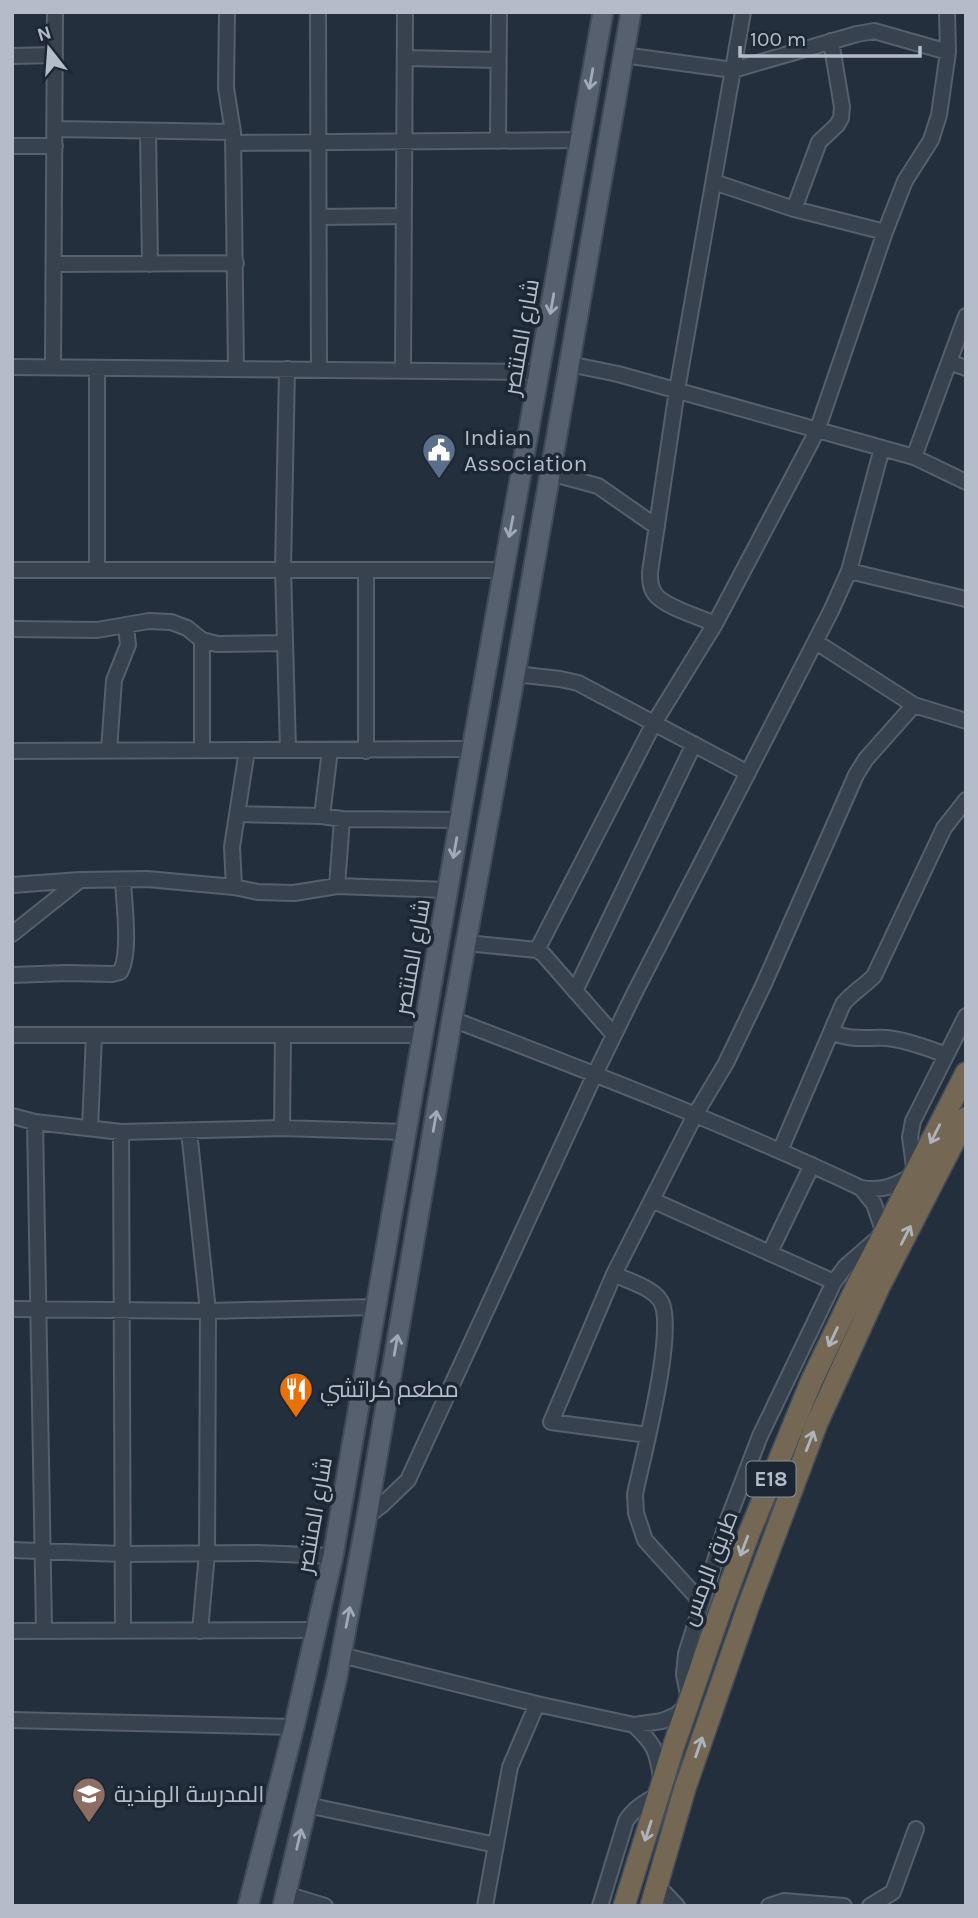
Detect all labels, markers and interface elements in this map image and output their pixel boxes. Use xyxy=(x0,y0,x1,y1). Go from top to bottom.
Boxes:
north arrow xyxy=(14,14,84,84)
scale bar xyxy=(740,14,920,58)
text: N xyxy=(35,21,54,46)
text: 100 m xyxy=(750,27,807,51)
one-way arrow xyxy=(584,68,597,90)
street label: شارع المنتصر xyxy=(498,277,547,400)
one-way arrow xyxy=(545,292,558,315)
place label: Indian Association xyxy=(464,424,587,477)
public building icon: Indian Association xyxy=(420,431,458,480)
one-way arrow xyxy=(504,515,518,538)
one-way arrow xyxy=(448,836,461,859)
street label: شارع المنتصر xyxy=(389,897,438,1020)
one-way arrow xyxy=(429,1110,442,1133)
one-way arrow xyxy=(928,1123,942,1144)
one-way arrow xyxy=(900,1225,914,1246)
one-way arrow xyxy=(825,1326,839,1347)
one-way arrow xyxy=(390,1334,403,1357)
restaurant icon: مطعم كراتشي xyxy=(277,1370,315,1419)
place label: مطعم كراتشي xyxy=(320,1376,459,1406)
one-way arrow xyxy=(805,1430,817,1452)
street label: شارع المنتصر xyxy=(291,1455,340,1578)
road number: E18 xyxy=(746,1462,796,1496)
street label: طريق الرمس xyxy=(675,1507,744,1629)
one-way arrow xyxy=(737,1535,750,1557)
one-way arrow xyxy=(342,1606,356,1629)
one-way arrow xyxy=(694,1736,706,1758)
school or university icon: المدرسة الهندية xyxy=(70,1775,108,1824)
place label: المدرسة الهندية xyxy=(114,1781,264,1808)
one-way arrow xyxy=(640,1820,653,1842)
one-way arrow xyxy=(293,1828,306,1851)

